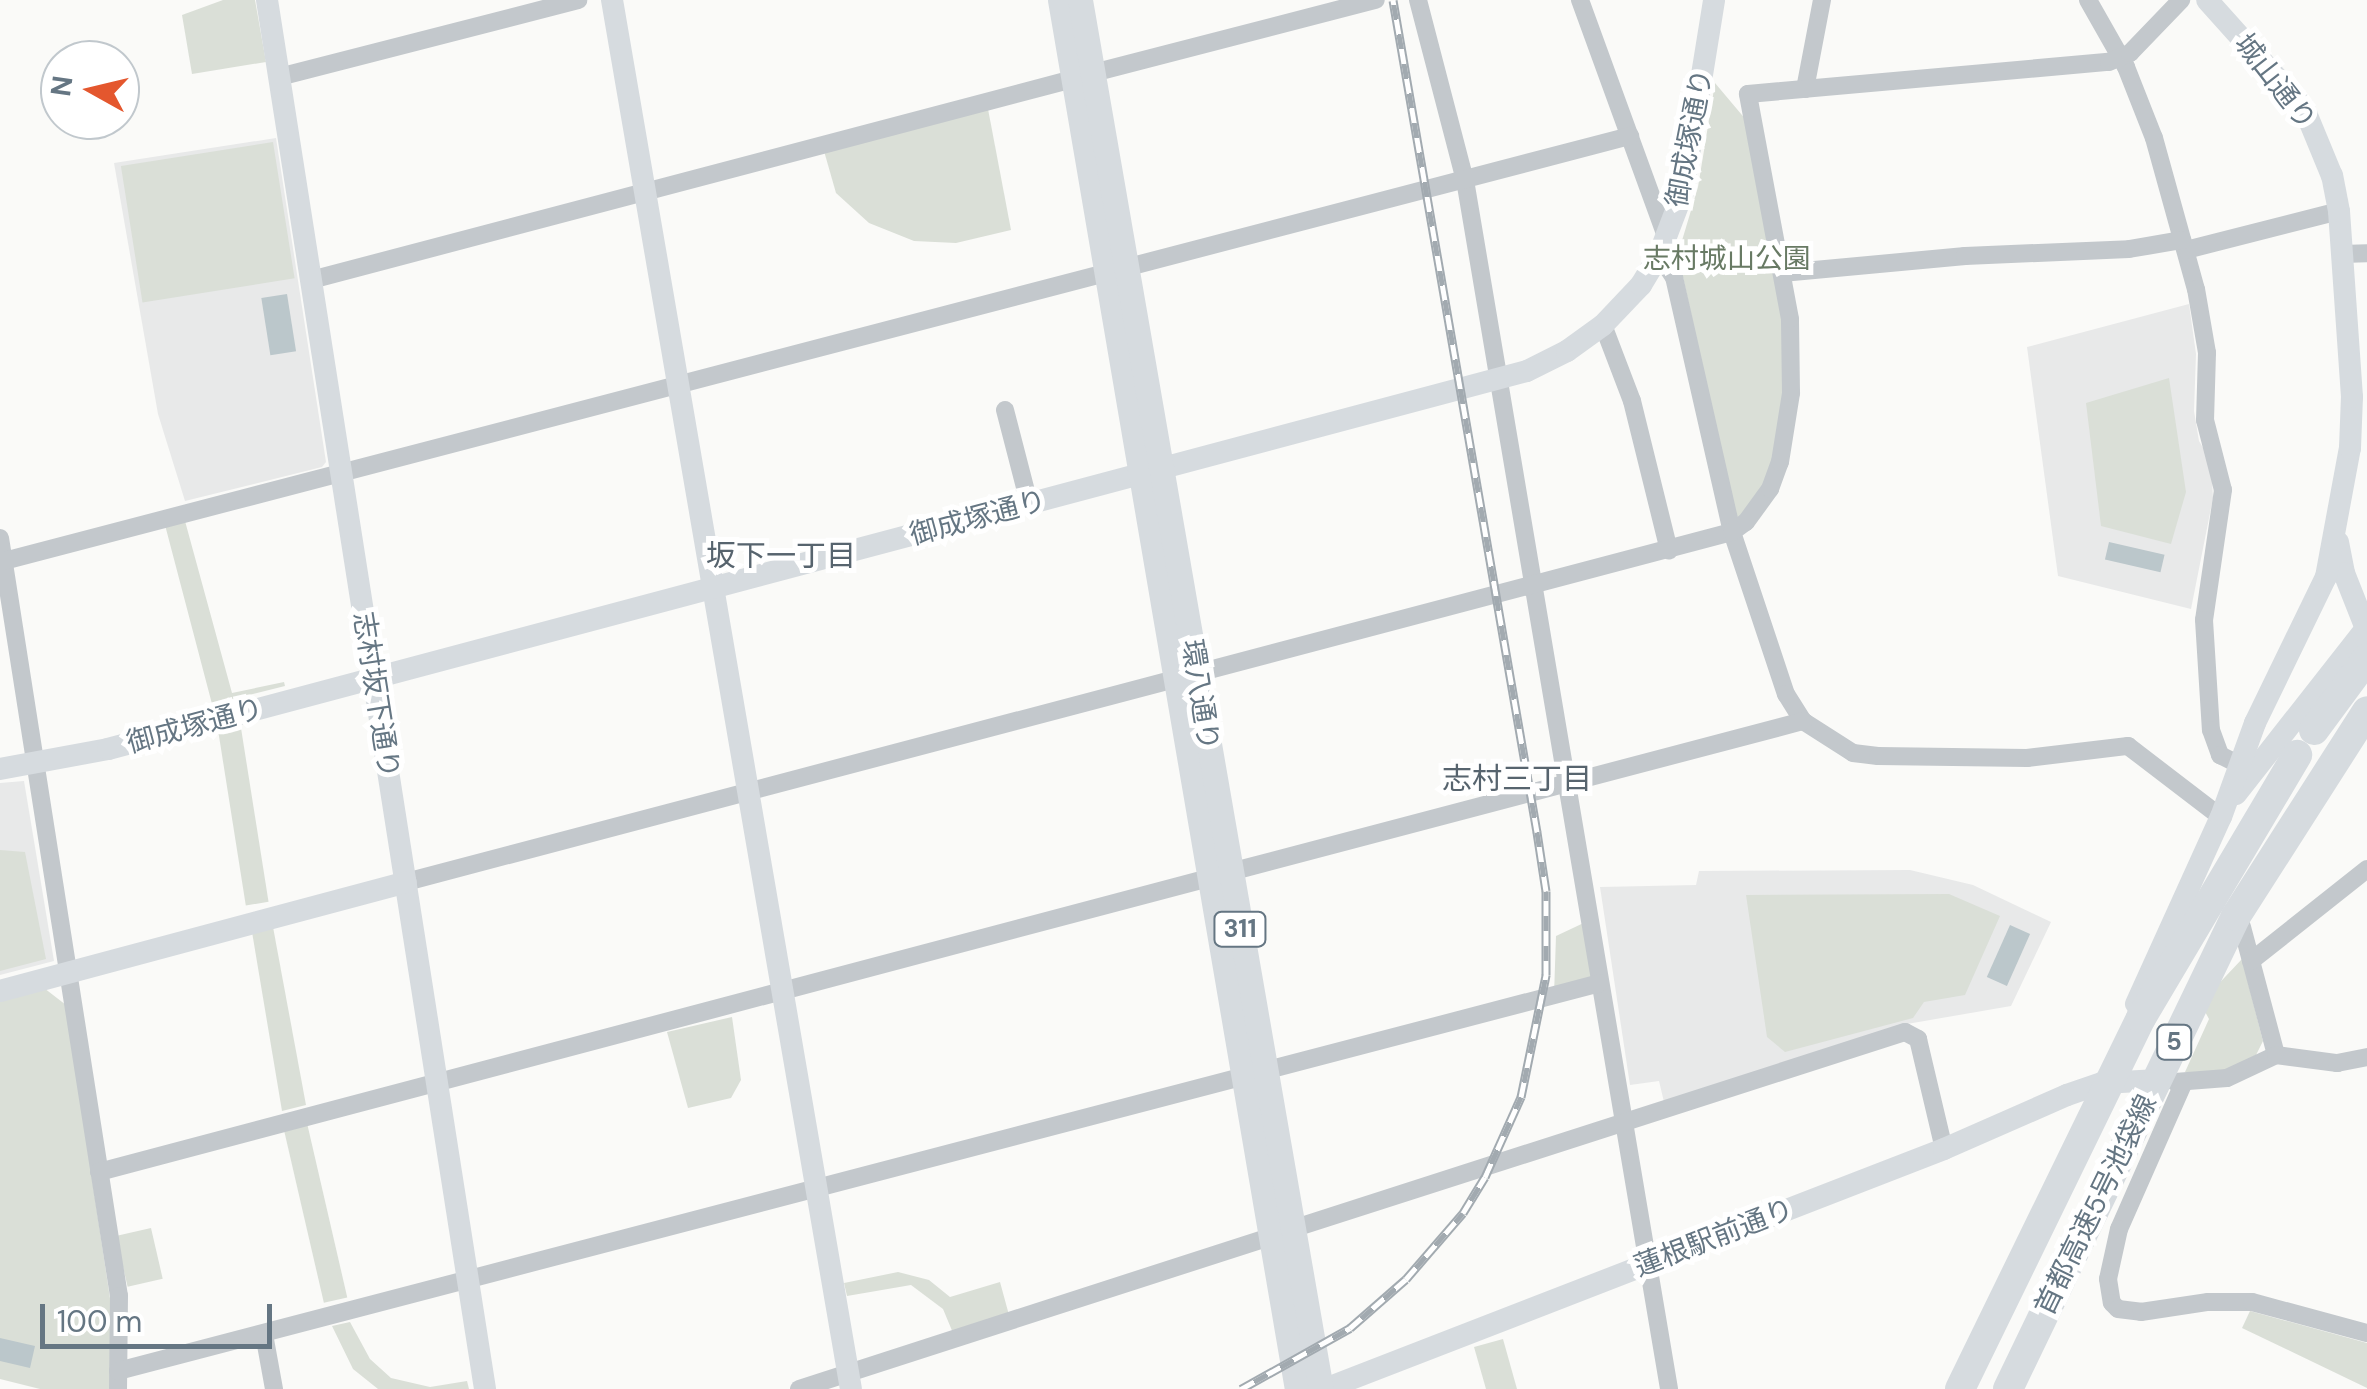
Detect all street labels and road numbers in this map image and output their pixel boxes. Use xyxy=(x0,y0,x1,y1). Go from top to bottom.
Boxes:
street label: 城山通り xyxy=(2227,28,2323,136)
street label: 御成塚通り xyxy=(1660,66,1720,210)
street label: 御成塚通り xyxy=(906,484,1050,552)
street label: 志村坂下通り xyxy=(346,609,406,781)
street label: 環八通り xyxy=(1175,637,1225,753)
street label: 御成塚通り xyxy=(123,692,267,760)
road number: 311 xyxy=(1212,909,1268,949)
road number: 5 xyxy=(2154,1022,2194,1062)
street label: 首都高速5号池袋線 xyxy=(2028,1089,2164,1321)
street label: 蓮根駅前通り xyxy=(1630,1192,1798,1284)

